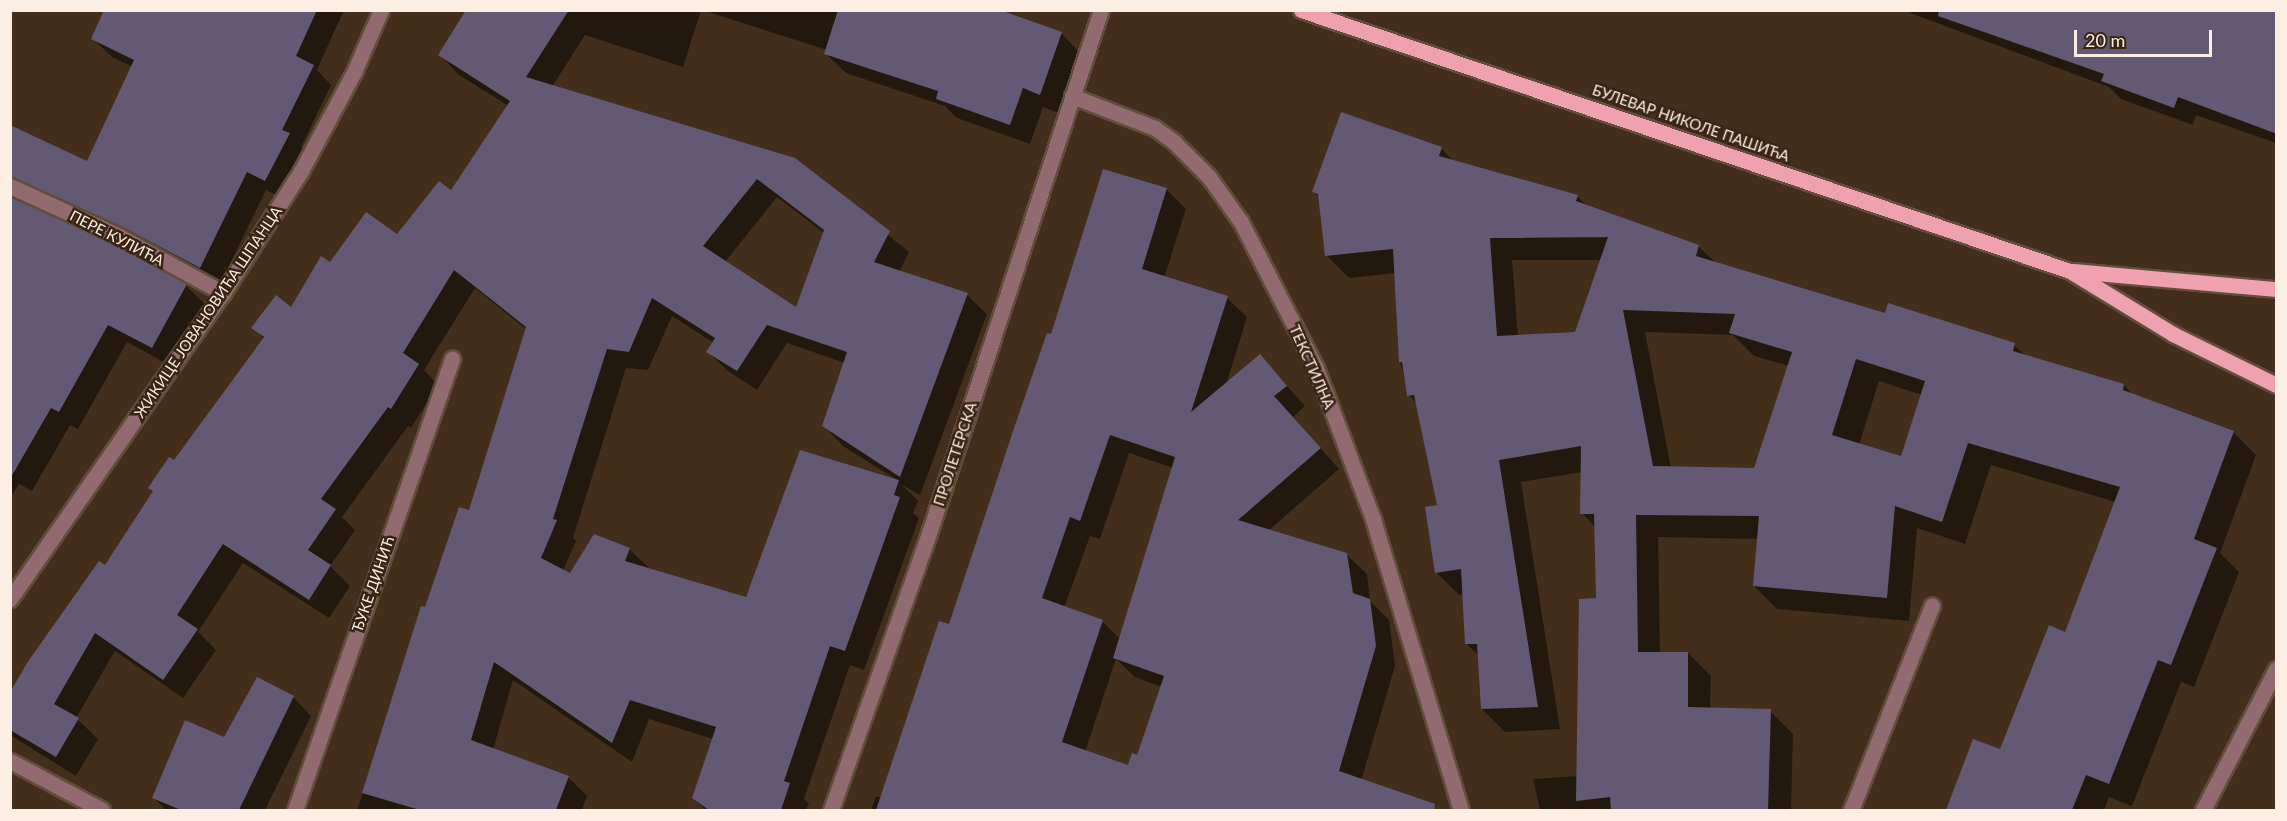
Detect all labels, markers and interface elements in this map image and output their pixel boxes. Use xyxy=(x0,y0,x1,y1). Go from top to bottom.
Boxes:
scale bar xyxy=(2077,18,2215,56)
text: 20 m xyxy=(2085,29,2125,51)
street label: БУЛЕВАР НИКОЛЕ ПАШИЋА xyxy=(1590,81,1792,165)
street label: ЖИКИЦЕ ЈОВАНОВИЋА ШПАНЦА xyxy=(130,203,286,421)
street label: ПЕРЕ КУЛИЋА xyxy=(67,207,167,269)
street label: ТЕКСТИЛНА xyxy=(1286,322,1338,412)
street label: ПРОЛЕТЕРСКА xyxy=(930,400,980,508)
street label: ЂУКЕ ДИНИЋ xyxy=(348,534,398,634)

